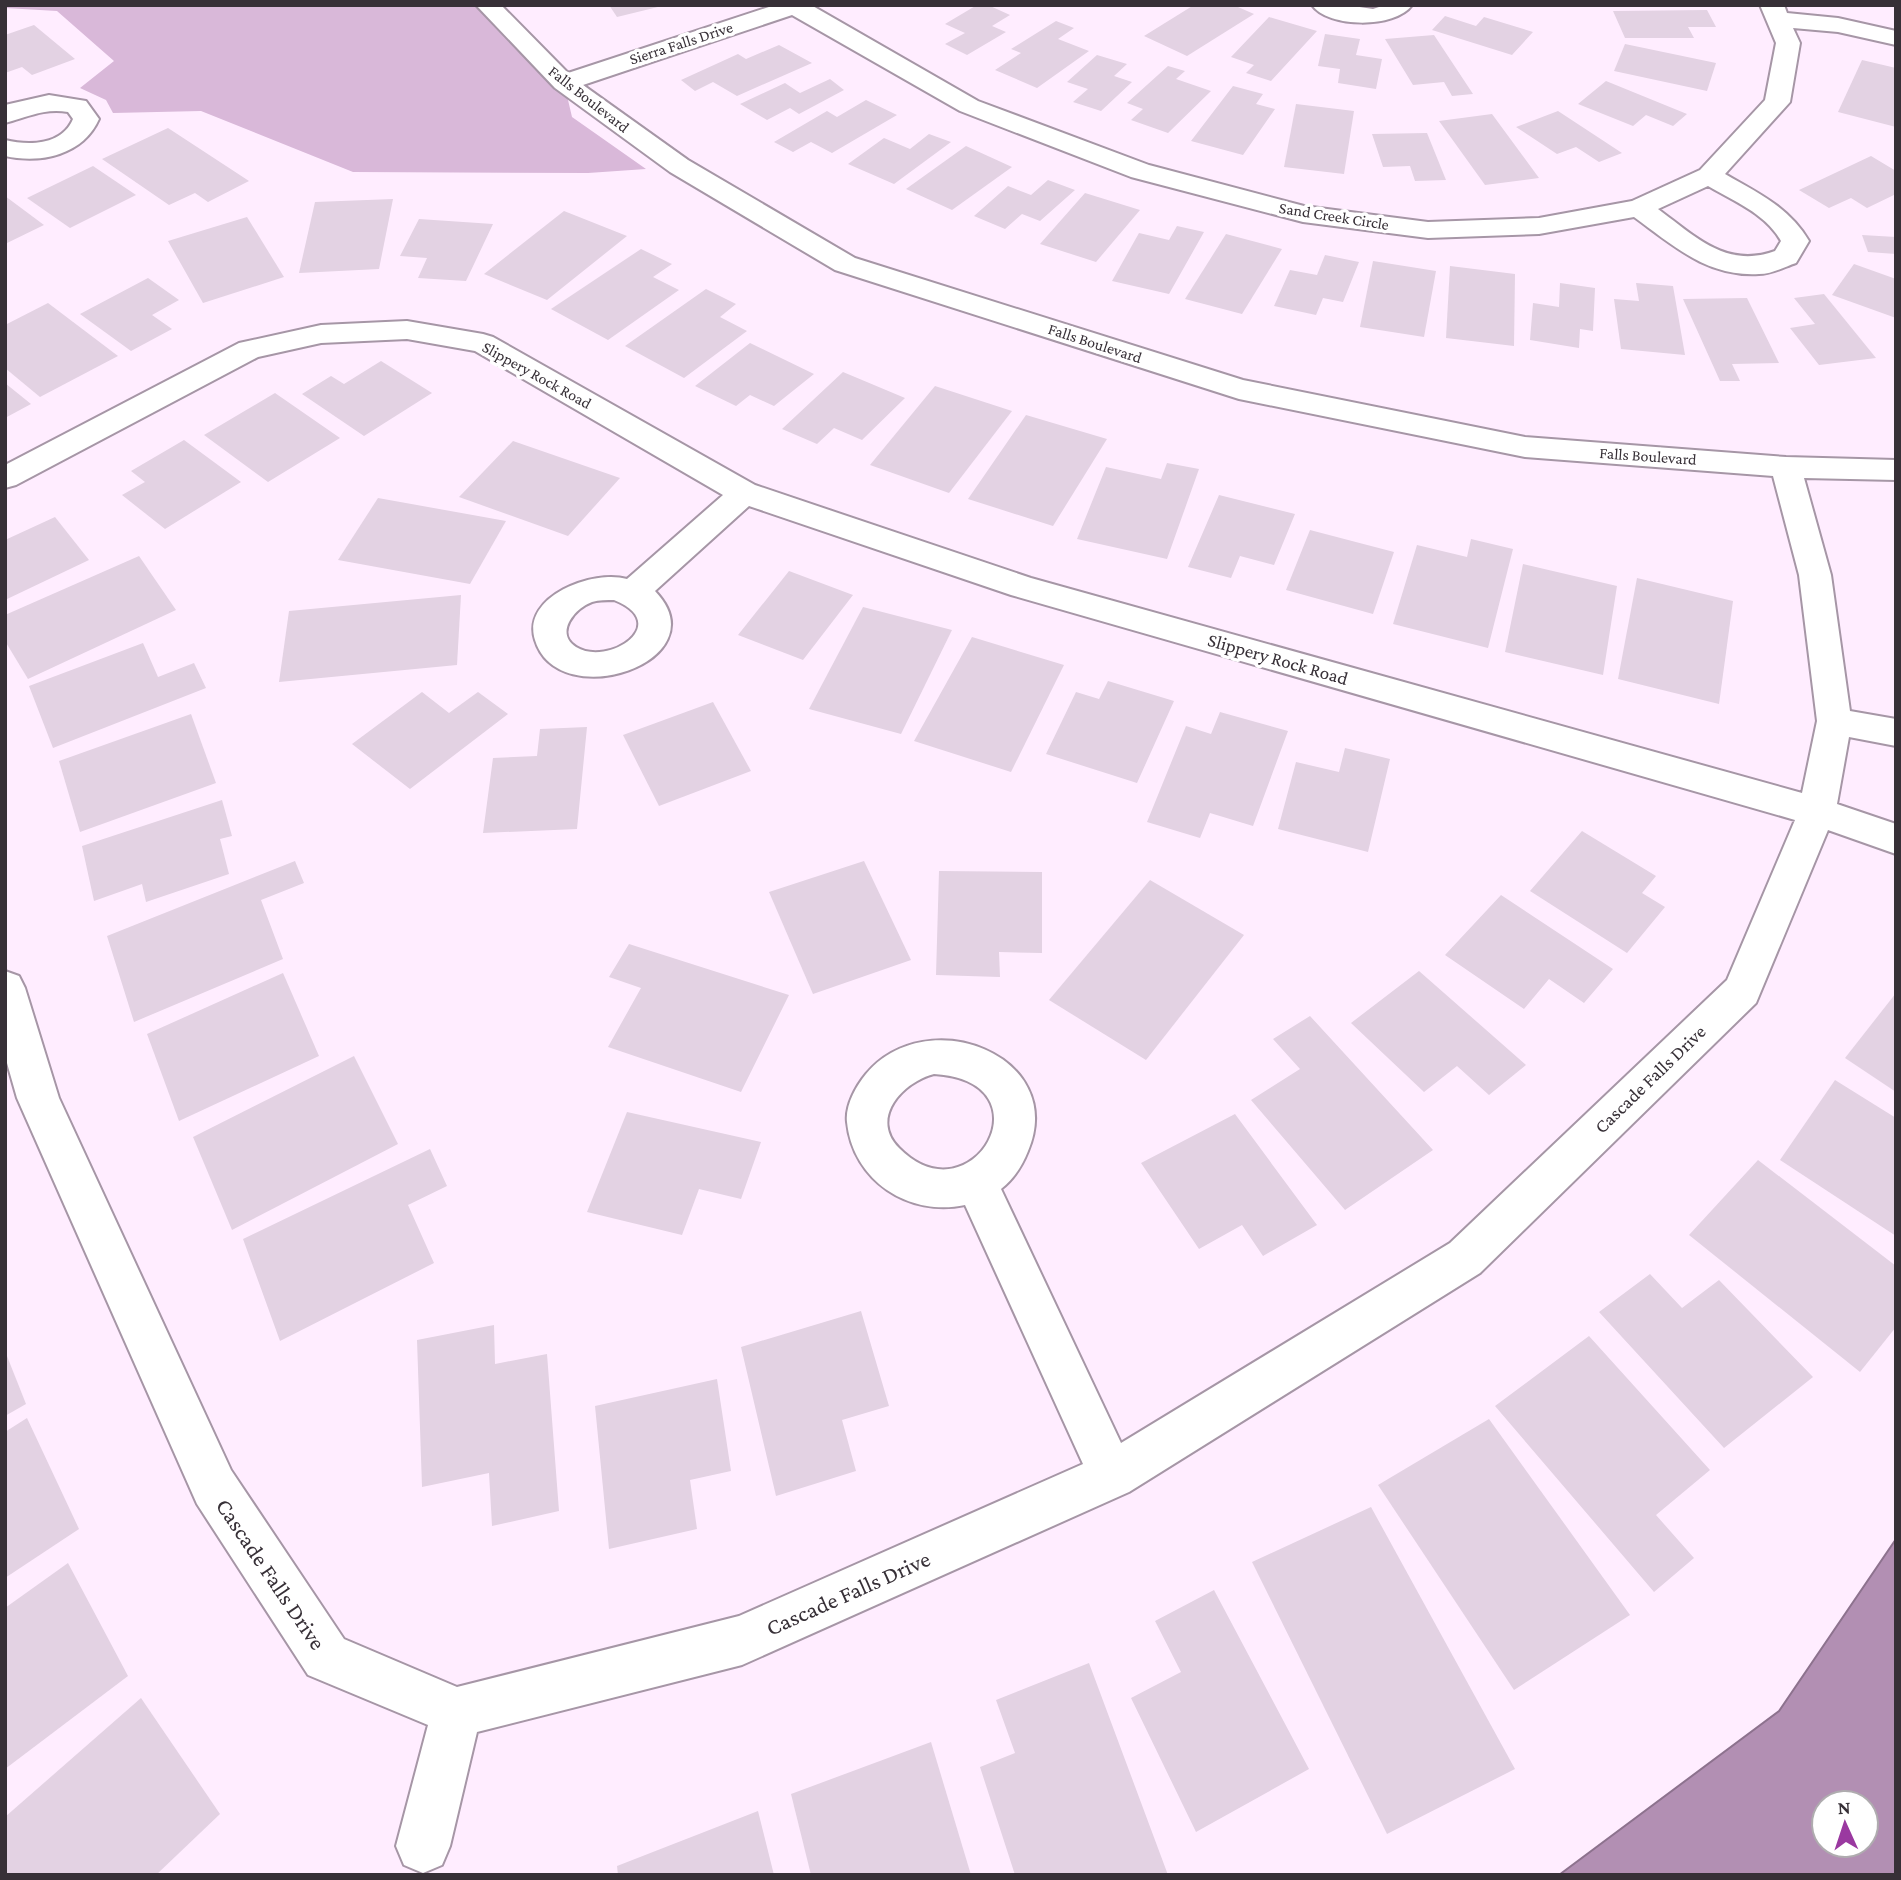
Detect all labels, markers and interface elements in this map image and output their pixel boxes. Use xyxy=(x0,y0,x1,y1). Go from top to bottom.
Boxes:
street label: Sierra Falls Drive xyxy=(627,18,735,68)
street label: Falls Boulevard xyxy=(545,62,633,136)
street label: Sand Creek Circle xyxy=(1278,199,1390,233)
street label: Falls Boulevard xyxy=(1046,320,1145,366)
street label: Slippery Rock Road xyxy=(479,338,595,413)
street label: Falls Boulevard xyxy=(1599,444,1698,468)
street label: Slippery Rock Road xyxy=(1205,629,1351,689)
street label: Cascade Falls Drive xyxy=(1590,1021,1710,1137)
street label: Cascade Falls Drive xyxy=(211,1493,331,1655)
street label: Cascade Falls Drive xyxy=(762,1545,934,1641)
north arrow xyxy=(1810,1789,1880,1859)
text: N xyxy=(1837,1797,1851,1818)

